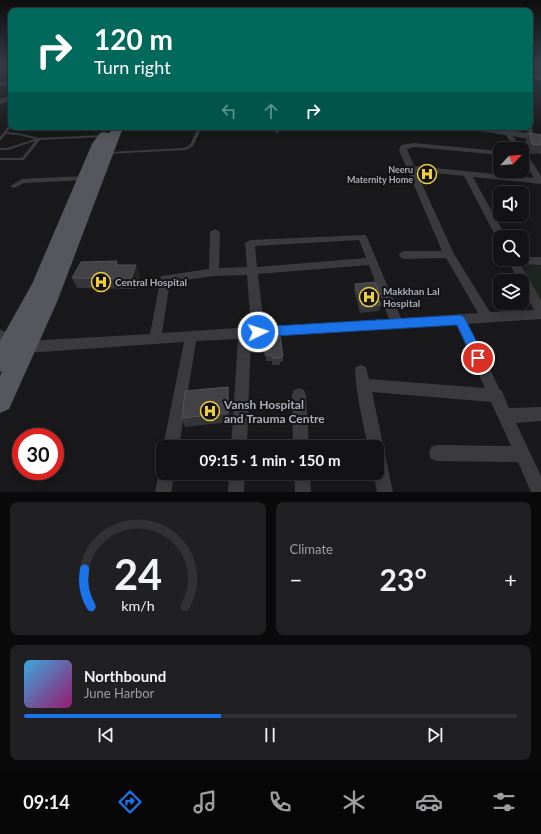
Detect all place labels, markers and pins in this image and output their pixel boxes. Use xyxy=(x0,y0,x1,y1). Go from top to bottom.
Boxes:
hospital icon: Neeru Maternity Home xyxy=(416,163,438,185)
place label: Neeru Maternity Home xyxy=(347,164,413,185)
hospital icon: Central Hospital xyxy=(90,271,112,293)
place label: Central Hospital xyxy=(115,276,187,288)
place label: Makkhan Lal Hospital xyxy=(383,285,440,309)
hospital icon: Makkhan Lal Hospital xyxy=(358,286,380,308)
pin xyxy=(461,341,495,375)
place label: Vansh Hospital and Trauma Centre xyxy=(223,397,325,426)
hospital icon: Vansh Hospital and Trauma Centre xyxy=(199,400,221,422)

